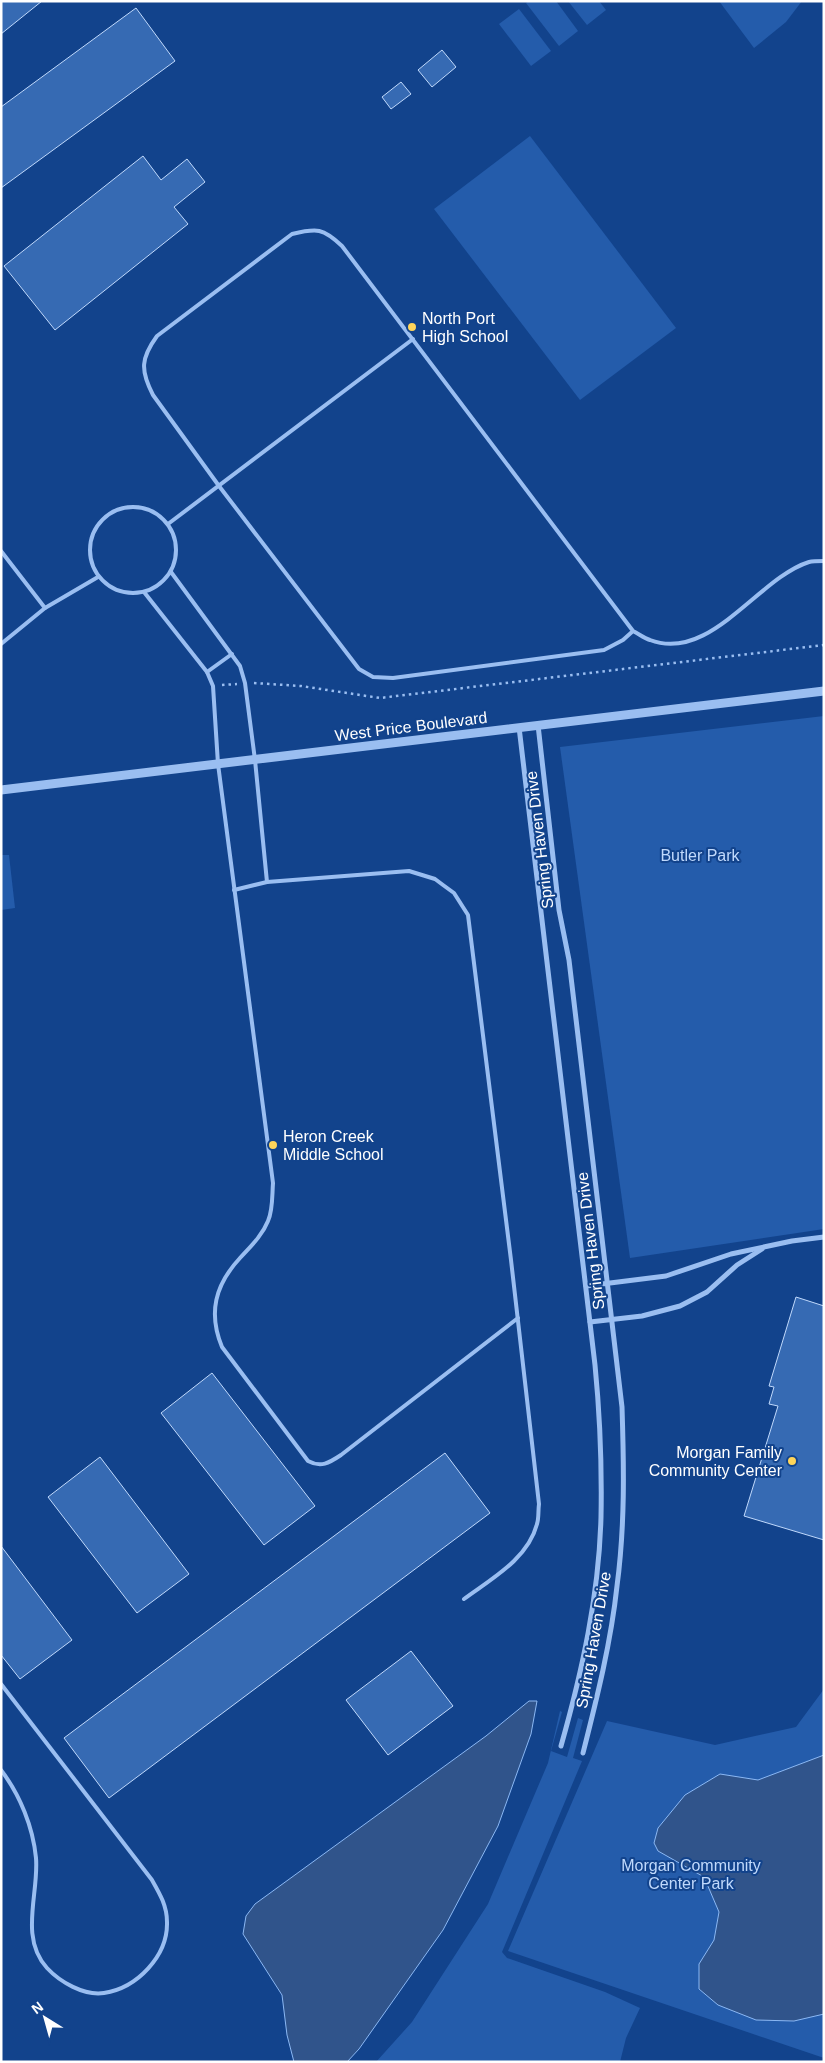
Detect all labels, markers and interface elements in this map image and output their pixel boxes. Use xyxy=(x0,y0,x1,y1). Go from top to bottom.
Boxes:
place label: North Port High School xyxy=(422,310,508,345)
marker: North Port High School xyxy=(406,321,418,333)
street label: West Price Boulevard xyxy=(334,709,488,744)
street label: Spring Haven Drive xyxy=(523,770,556,910)
park label: Butler Park xyxy=(660,847,741,864)
place label: Heron Creek Middle School xyxy=(283,1128,384,1163)
marker: Heron Creek Middle School xyxy=(267,1139,279,1151)
street label: Spring Haven Drive xyxy=(574,1171,607,1311)
place label: Morgan Family Community Center xyxy=(649,1444,783,1479)
marker: Morgan Family Community Center xyxy=(786,1455,798,1467)
street label: Spring Haven Drive xyxy=(573,1570,614,1710)
park label: Morgan Community Center Park xyxy=(621,1857,761,1892)
north arrow xyxy=(20,1993,70,2043)
text: N xyxy=(28,1998,46,2017)

